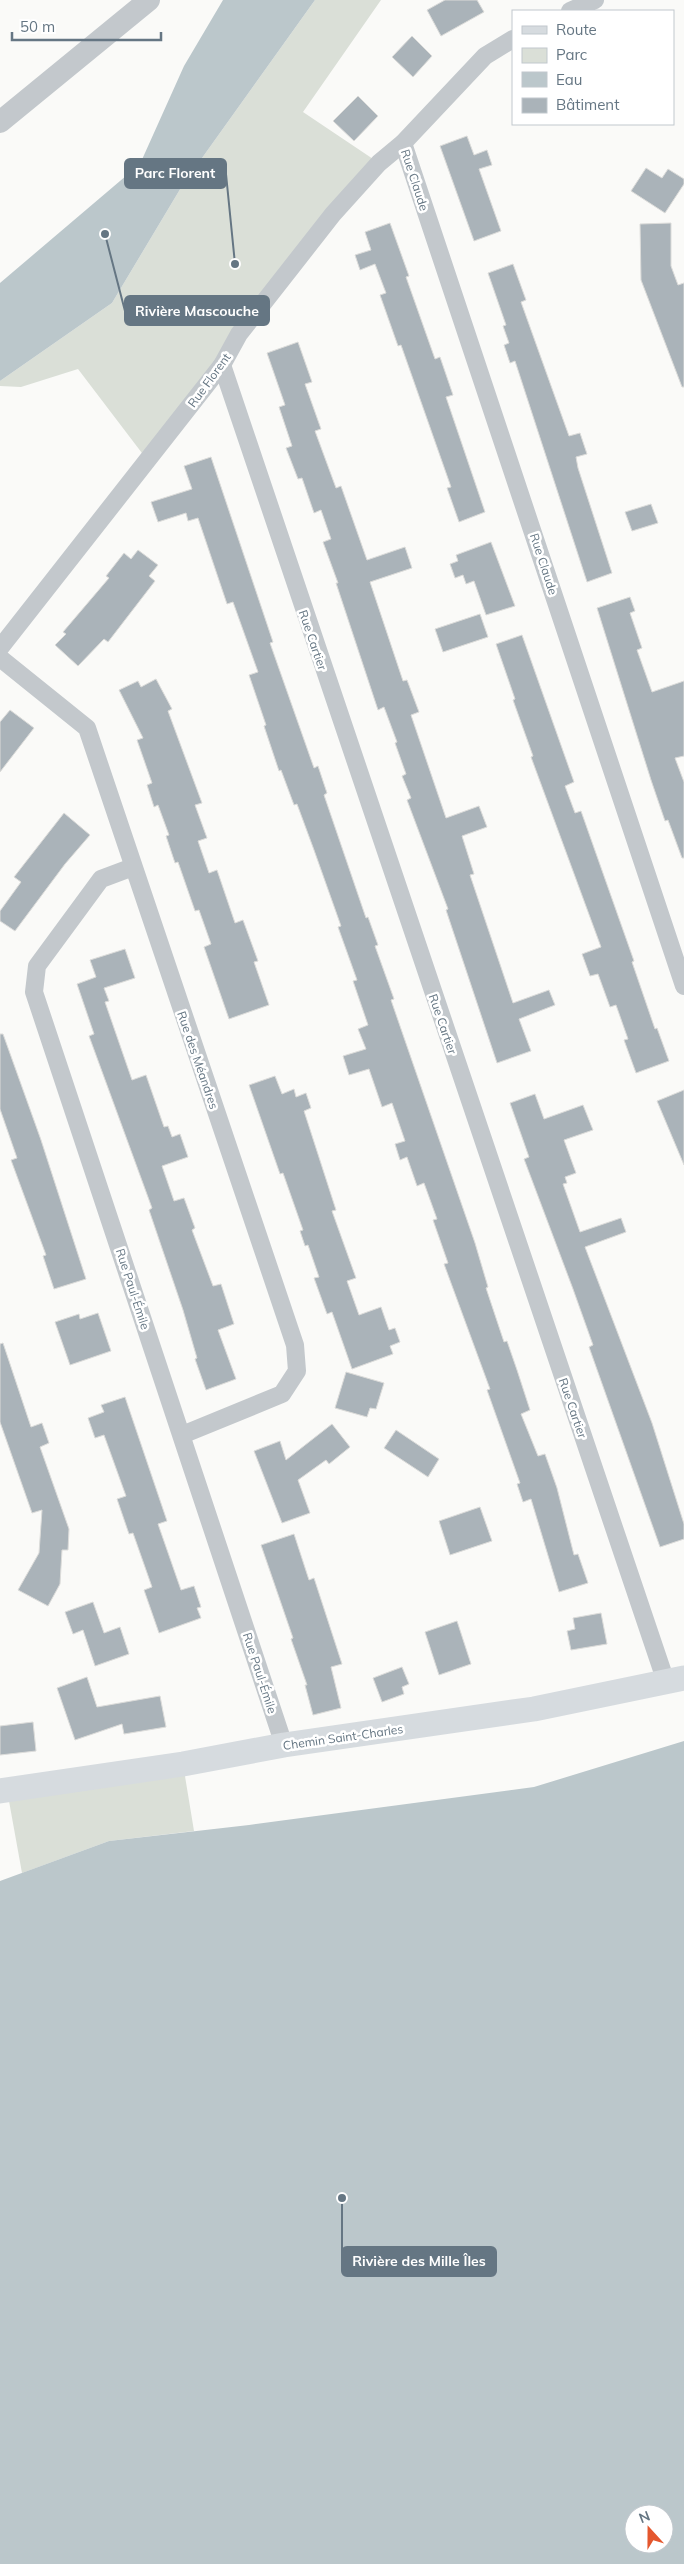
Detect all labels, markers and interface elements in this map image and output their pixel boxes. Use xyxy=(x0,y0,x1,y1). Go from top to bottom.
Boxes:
scale bar xyxy=(12,10,161,42)
legend xyxy=(512,10,674,125)
text: 50 m xyxy=(20,17,55,36)
text: Route xyxy=(556,20,597,39)
text: Parc xyxy=(556,45,587,64)
text: Eau xyxy=(556,70,582,89)
text: Bâtiment xyxy=(556,95,619,114)
street label: Rue Claude xyxy=(398,147,432,213)
callout: Parc Florent xyxy=(125,159,226,188)
text: Parc Florent xyxy=(135,164,216,182)
callout: Rivière Mascouche xyxy=(125,296,269,325)
text: Rivière Mascouche xyxy=(135,302,259,320)
street label: Rue Florent xyxy=(184,350,234,410)
street label: Rue Claude xyxy=(527,531,561,597)
street label: Rue Cartier xyxy=(296,608,331,673)
street label: Rue Cartier xyxy=(426,992,461,1057)
street label: Rue des Méandres xyxy=(174,1009,222,1111)
street label: Rue Paul-Émile xyxy=(113,1247,153,1331)
street label: Rue Cartier xyxy=(556,1376,591,1441)
street label: Rue Paul-Émile xyxy=(240,1631,280,1715)
street label: Chemin Saint-Charles xyxy=(282,1721,404,1753)
callout: Rivière des Mille Îles xyxy=(342,2247,496,2276)
text: Rivière des Mille Îles xyxy=(352,2252,486,2270)
north arrow xyxy=(624,2504,674,2554)
text: N xyxy=(636,2507,653,2527)

